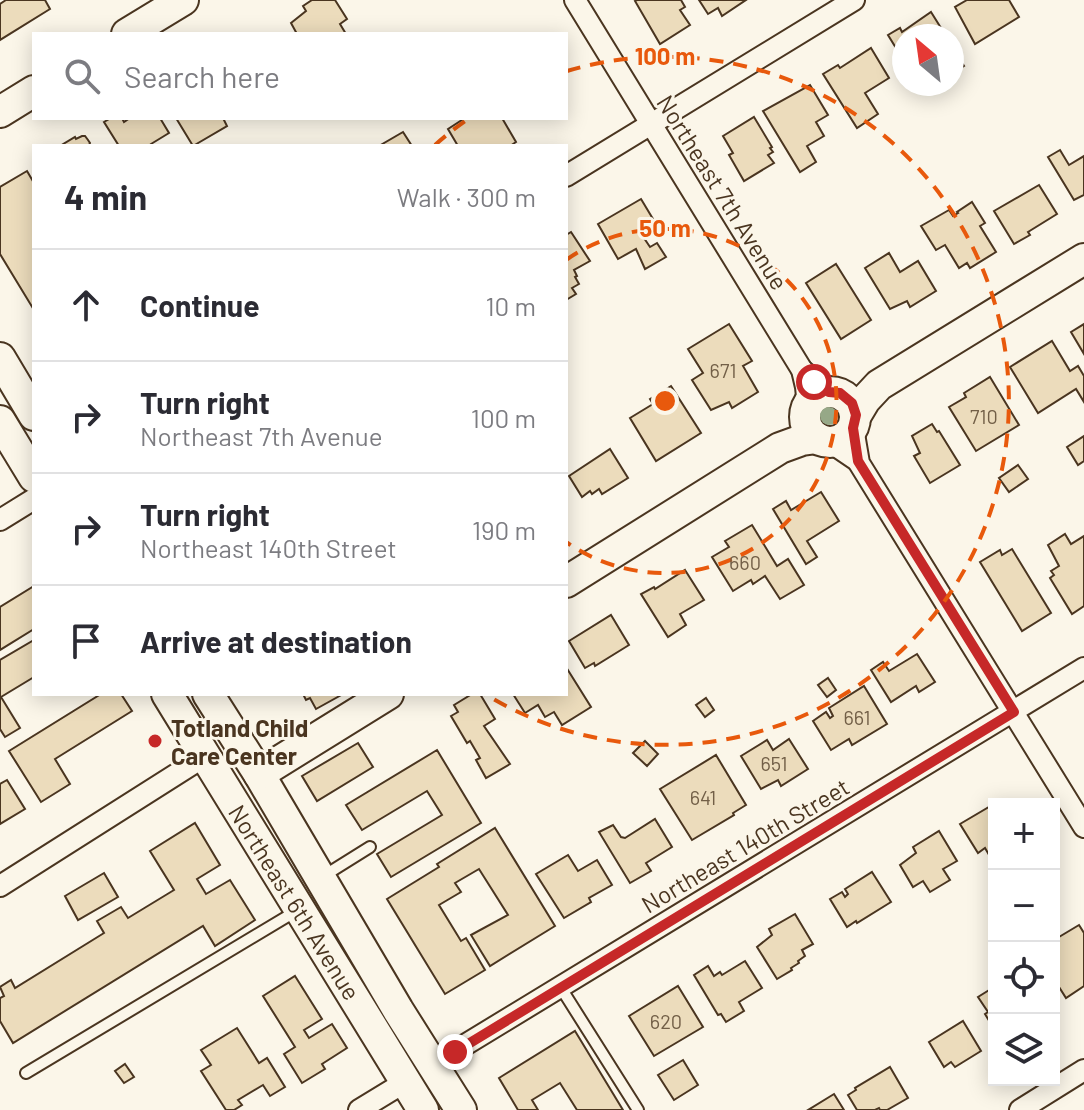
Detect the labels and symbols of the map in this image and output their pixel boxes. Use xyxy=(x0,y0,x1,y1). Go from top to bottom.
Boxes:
north arrow xyxy=(892,24,964,96)
text: 100 m xyxy=(635,41,695,70)
street label: Northeast 7th Avenue xyxy=(651,89,795,295)
text: 50 m xyxy=(639,213,691,242)
house number: 671 xyxy=(710,358,736,382)
route start xyxy=(796,364,832,400)
centre of rings xyxy=(651,387,679,415)
house number: 710 xyxy=(970,404,998,428)
house number: 660 xyxy=(729,550,761,574)
house number: 661 xyxy=(843,705,871,729)
place label: Totland Child Care Center xyxy=(171,713,308,770)
marker: Totland Child Care Center xyxy=(146,732,164,750)
house number: 651 xyxy=(760,751,788,775)
street label: Northeast 140th Street xyxy=(636,772,854,918)
house number: 641 xyxy=(690,785,716,809)
street label: Northeast 6th Avenue xyxy=(223,799,367,1005)
house number: 620 xyxy=(650,1009,682,1033)
route end xyxy=(437,1034,473,1070)

